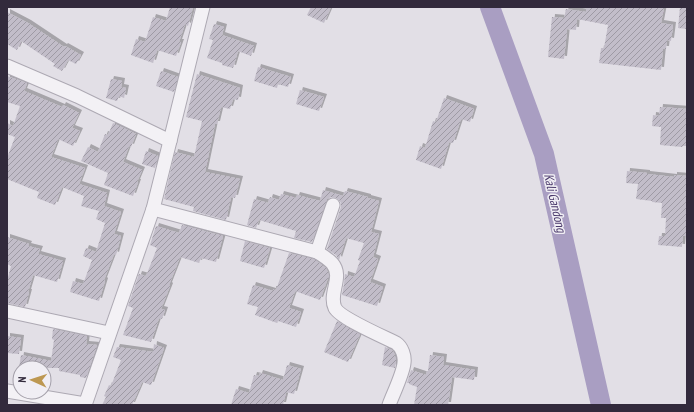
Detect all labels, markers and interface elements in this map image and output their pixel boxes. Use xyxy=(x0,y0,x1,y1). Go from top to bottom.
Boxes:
water label: Kali Gandong xyxy=(540,172,570,235)
north arrow xyxy=(12,360,52,400)
text: N xyxy=(15,376,29,383)

